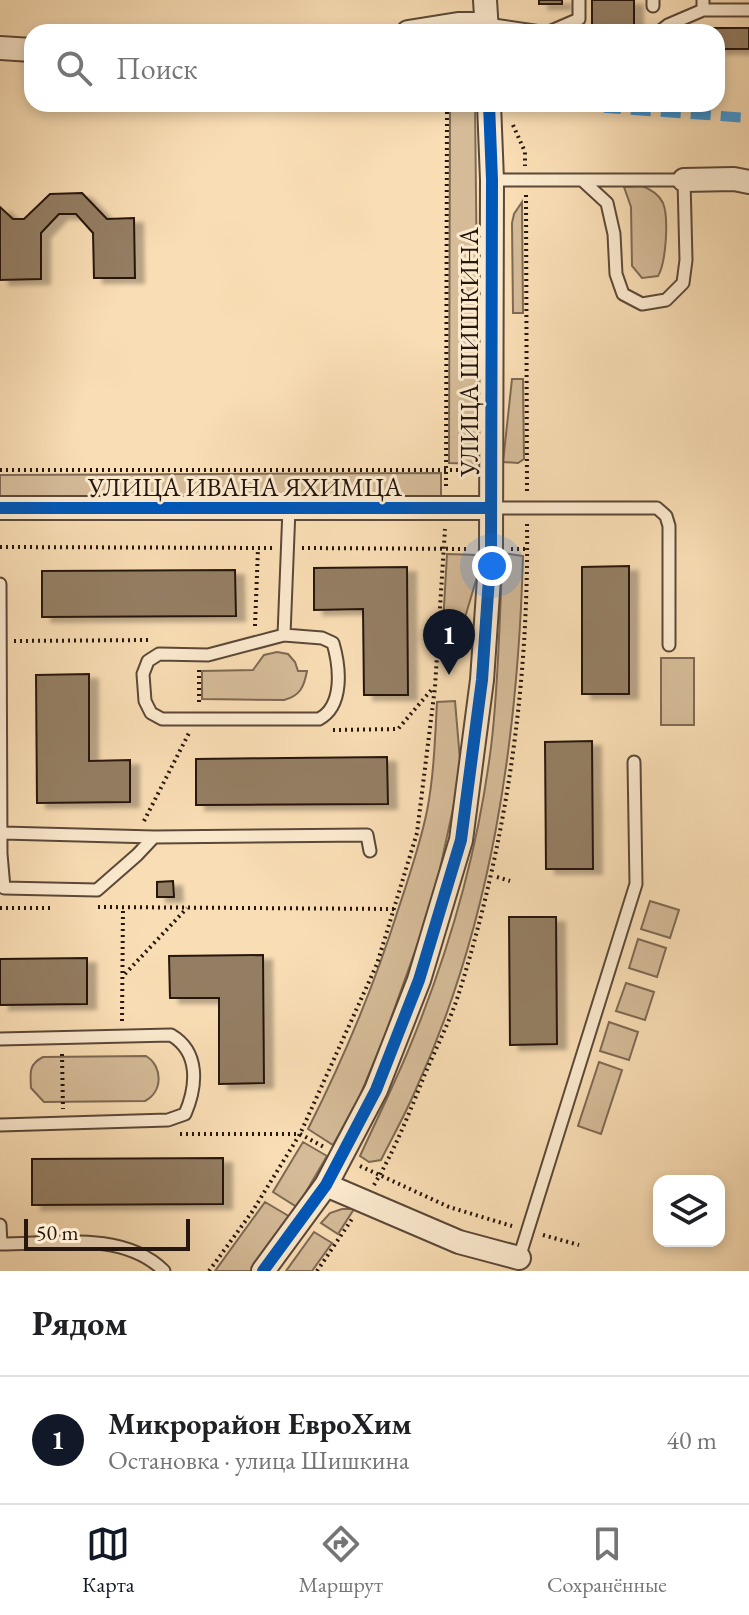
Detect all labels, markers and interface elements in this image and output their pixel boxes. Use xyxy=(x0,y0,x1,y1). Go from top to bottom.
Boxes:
search box xyxy=(24,24,725,112)
icon: search xyxy=(52,46,96,90)
text: Поиск xyxy=(116,49,198,88)
street label: УЛИЦА ШИШКИНА xyxy=(452,226,486,478)
street label: УЛИЦА ИВАНА ЯХИМЦА xyxy=(87,470,403,504)
your location xyxy=(472,546,512,586)
pin: 1 xyxy=(423,609,475,675)
map controls xyxy=(653,1175,725,1247)
button: layers xyxy=(653,1175,725,1247)
scale bar xyxy=(24,1215,190,1251)
text: 50 m xyxy=(36,1218,79,1247)
text: Рядом xyxy=(32,1301,127,1345)
text: Микрорайон ЕвроХим xyxy=(108,1404,412,1443)
text: 1 xyxy=(51,1423,65,1457)
text: 40 m xyxy=(667,1423,717,1457)
text: Остановка · улица Шишкина xyxy=(108,1443,410,1477)
tab: Карта xyxy=(82,1522,135,1599)
tab: Маршрут xyxy=(299,1522,383,1599)
tab: Сохранённые xyxy=(547,1522,667,1599)

